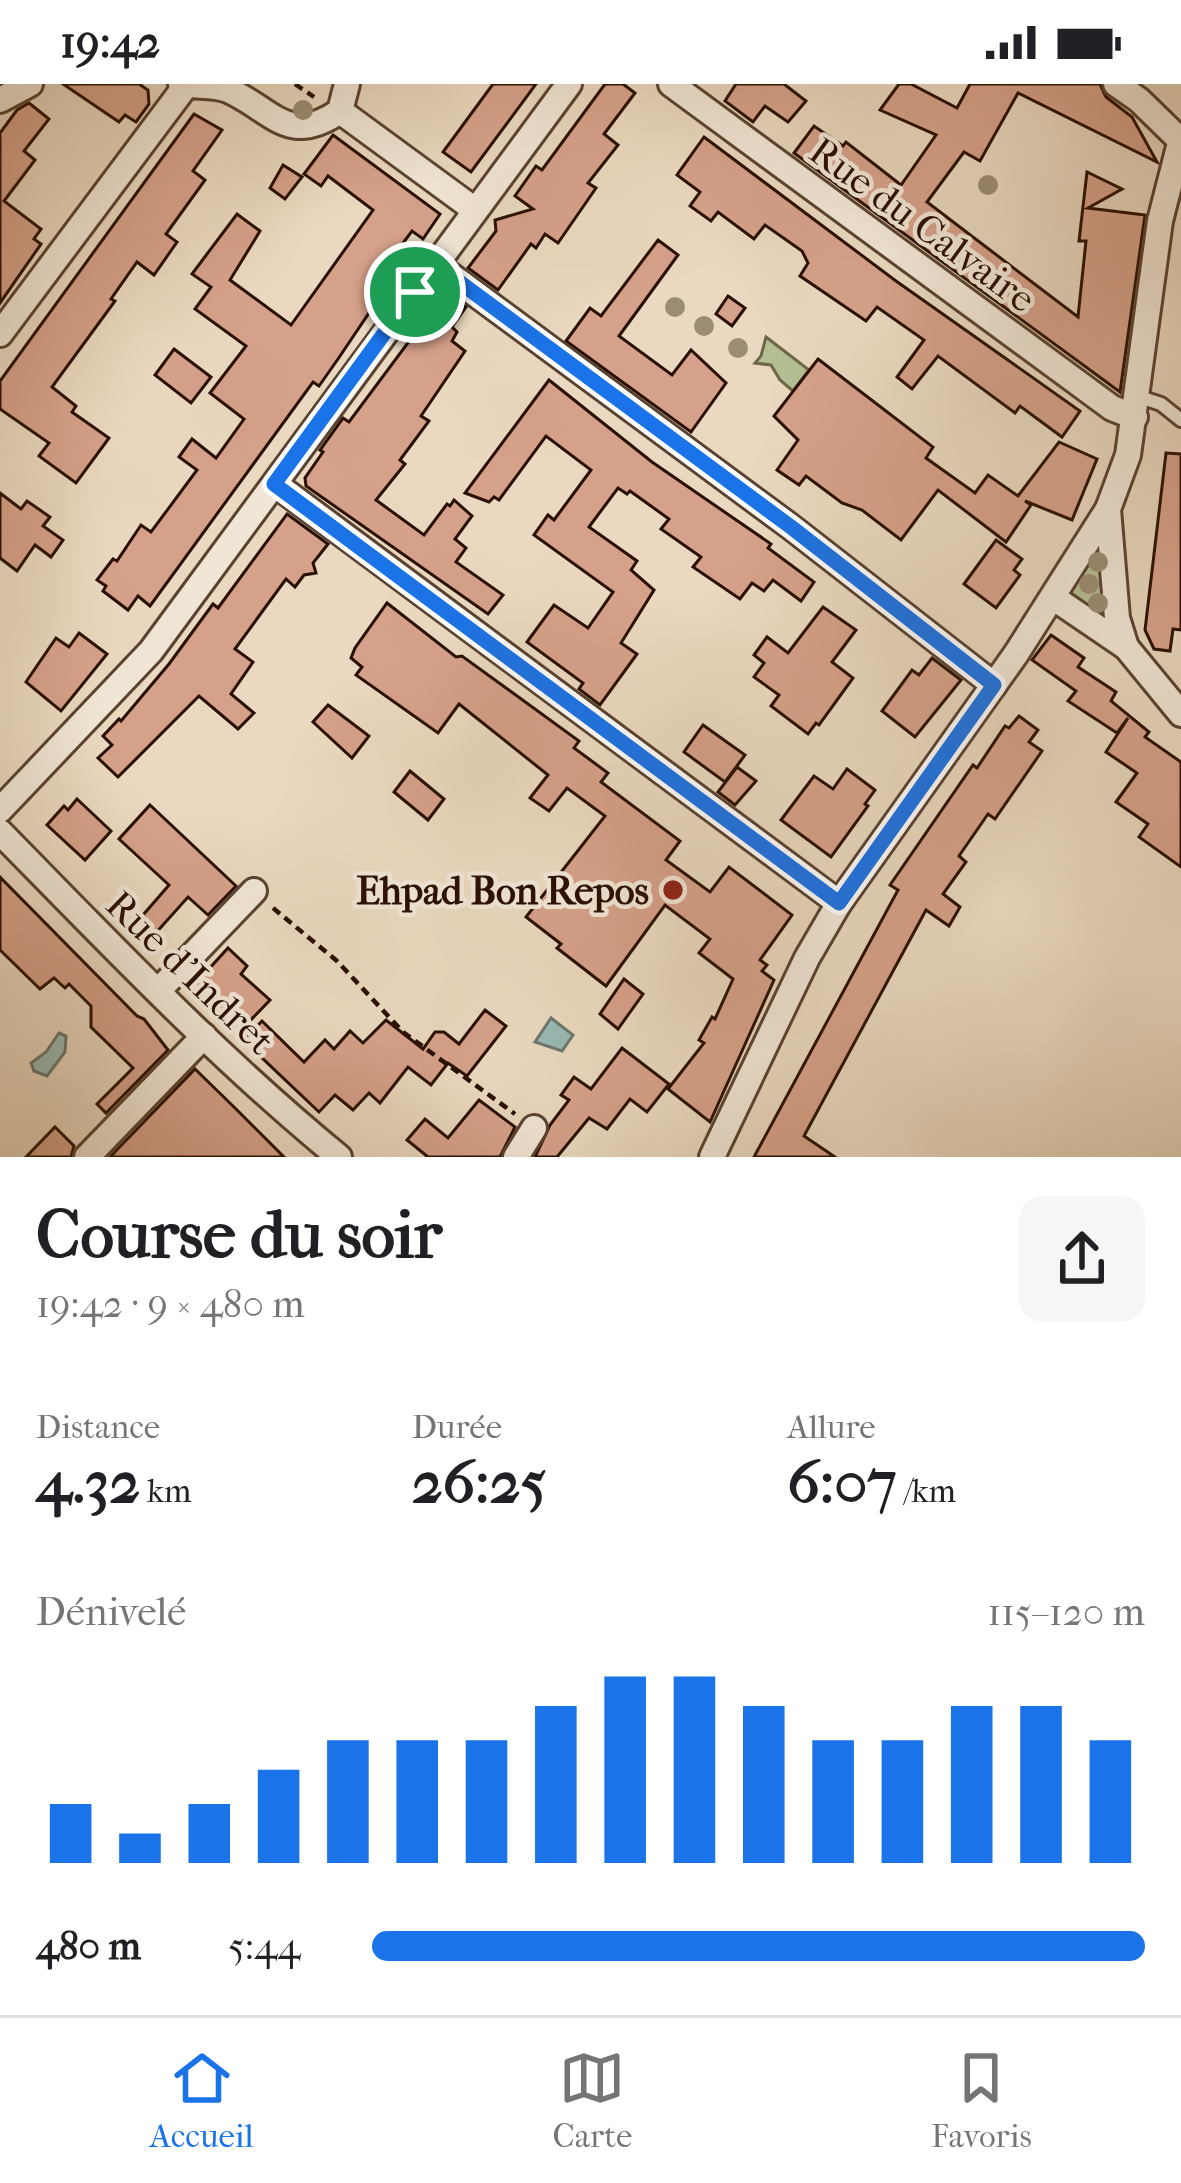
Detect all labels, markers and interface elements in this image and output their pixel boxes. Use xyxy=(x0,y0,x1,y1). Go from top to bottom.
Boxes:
text: 19:42 xyxy=(60,16,160,69)
street label: Rue du Calvaire xyxy=(801,128,1044,322)
pin xyxy=(364,241,466,343)
icon: arrive xyxy=(382,259,448,325)
place label: Ehpad Bon Repos xyxy=(356,868,649,914)
marker: Ehpad Bon Repos xyxy=(660,877,686,903)
street label: Rue d'Indret xyxy=(97,881,284,1064)
button: share xyxy=(1019,1196,1145,1322)
text: Course du soir xyxy=(36,1197,442,1274)
text: 19:42 · 9 × 480 m xyxy=(36,1281,305,1327)
text: Distance xyxy=(36,1408,160,1447)
text: Durée xyxy=(412,1408,502,1447)
text: Allure xyxy=(787,1408,876,1447)
text: 4.32 xyxy=(36,1447,140,1518)
text: 26:25 xyxy=(412,1447,546,1518)
text: 6:07 xyxy=(787,1447,896,1518)
text: km xyxy=(140,1472,192,1511)
text: /km xyxy=(896,1472,956,1511)
text: Dénivelé xyxy=(36,1589,186,1635)
text: 115–120 m xyxy=(987,1589,1145,1635)
text: 480 m xyxy=(36,1923,141,1969)
text: 5:44 xyxy=(228,1923,301,1969)
tab: Accueil xyxy=(149,2045,254,2156)
tab: Carte xyxy=(552,2045,632,2156)
tab: Favoris xyxy=(931,2045,1032,2156)

